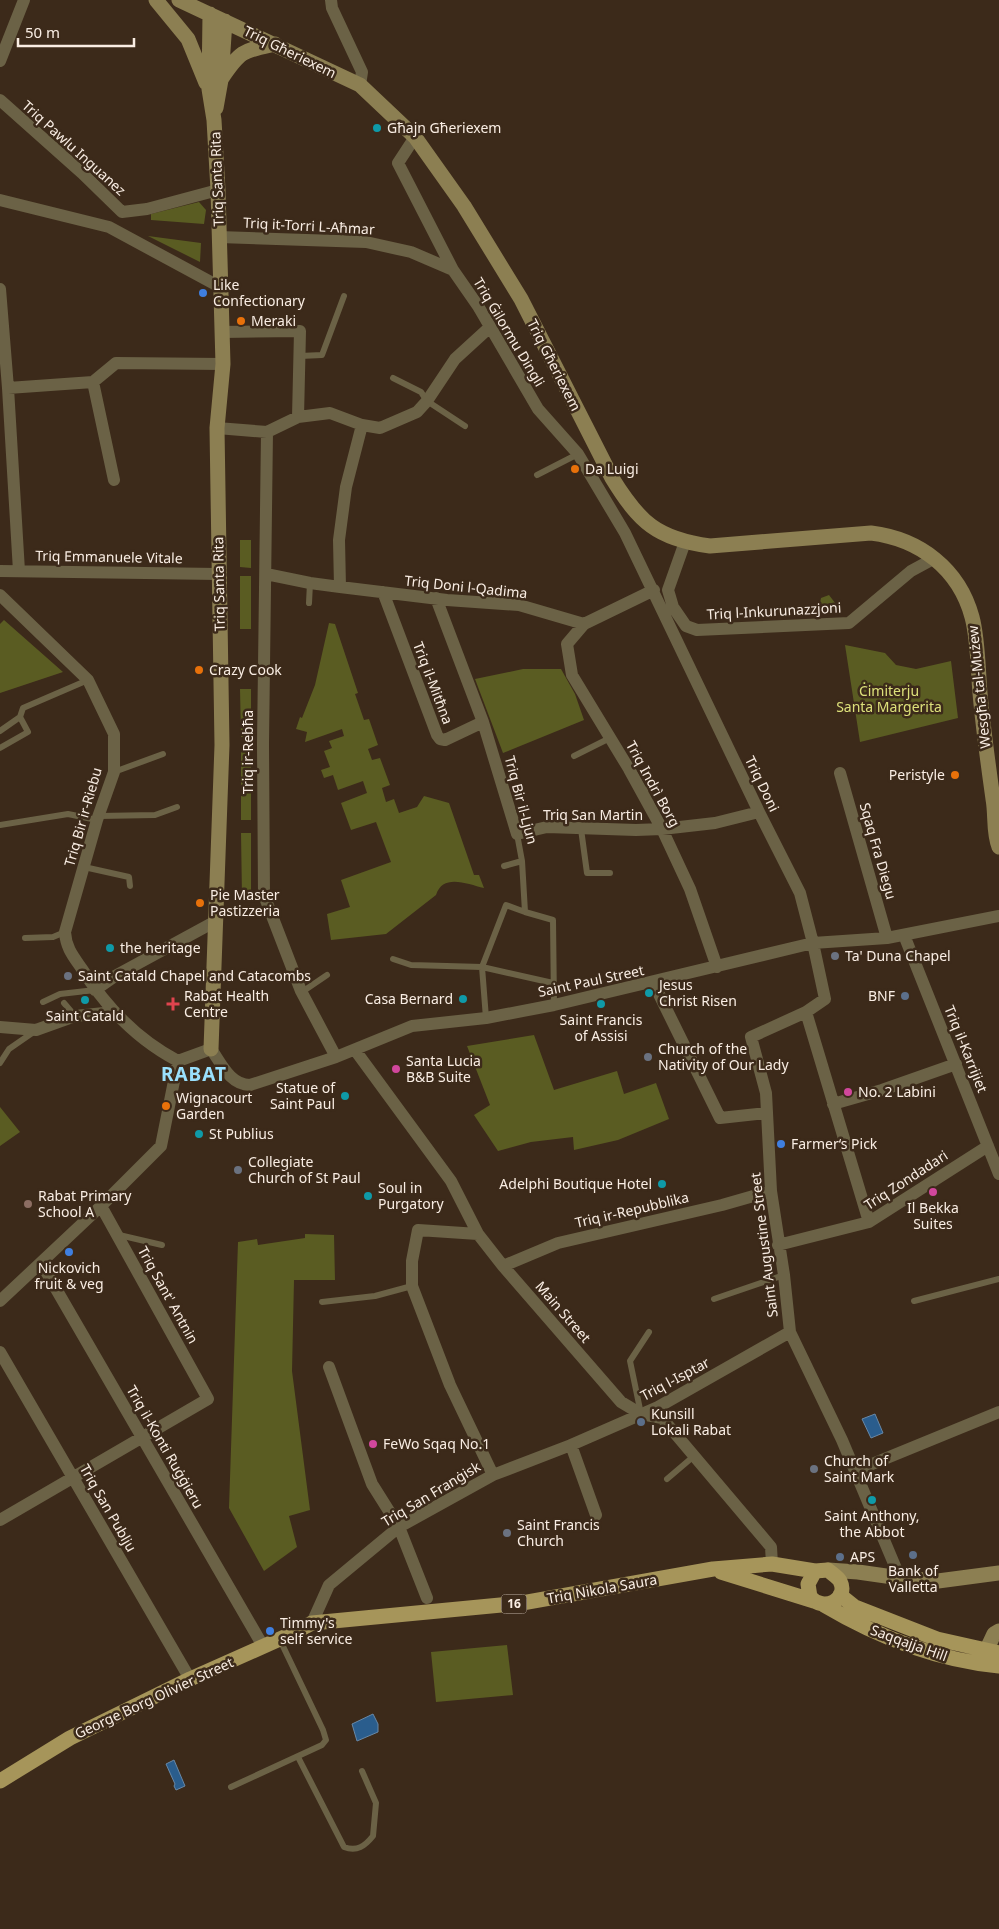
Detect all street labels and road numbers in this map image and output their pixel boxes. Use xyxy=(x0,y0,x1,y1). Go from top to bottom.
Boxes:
street label: Triq Għeriexem xyxy=(241,21,340,82)
street label: Triq Pawlu Inguanez xyxy=(18,96,131,200)
street label: Triq Santa Rita xyxy=(205,131,228,227)
street label: Triq it-Torri L-Aħmar xyxy=(243,213,375,238)
street label: Triq Ġilormu Dingli xyxy=(469,274,550,390)
street label: Triq Għeriexem xyxy=(523,316,586,414)
street label: Triq Santa Rita xyxy=(208,536,229,632)
street label: Triq Emmanuele Vitale xyxy=(35,546,183,567)
street label: Triq Doni l-Qadima xyxy=(404,571,528,602)
street label: Triq l-Inkurunazzjoni xyxy=(706,597,842,624)
street label: Wesgħa tal-Mużew xyxy=(963,625,994,750)
street label: Triq il-Mitħna xyxy=(409,639,458,727)
street label: Triq ir-Rebħa xyxy=(238,710,257,794)
street label: Triq Indrì Borg xyxy=(622,737,685,830)
street label: Triq Doni xyxy=(741,753,784,815)
street label: Triq Bir il-Ljun xyxy=(501,754,542,846)
street label: Triq Bir ir-Riebu xyxy=(59,765,106,869)
street label: Sqaq Fra Diegu xyxy=(856,800,901,901)
street label: Triq San Martin xyxy=(543,805,643,824)
street label: Saint Paul Street xyxy=(536,960,646,1001)
street label: Triq il-Karrijiet xyxy=(940,1002,993,1095)
street label: Triq Zondadari xyxy=(860,1145,951,1214)
street label: Saint Augustine Street xyxy=(745,1171,782,1319)
street label: Triq ir-Repubblika xyxy=(573,1187,691,1232)
street label: Triq Sant' Antnin xyxy=(134,1243,203,1347)
street label: Main Street xyxy=(531,1277,595,1346)
street label: Triq l-Isptar xyxy=(637,1352,713,1405)
street label: Triq il-Konti Ruġġieru xyxy=(122,1382,208,1512)
street label: Triq San Franġisk xyxy=(378,1456,484,1531)
street label: Triq San Publju xyxy=(76,1460,141,1555)
street label: Triq Nikola Saura xyxy=(545,1569,659,1608)
road number: 16 xyxy=(502,1595,526,1614)
street label: Saqqajja Hill xyxy=(868,1620,950,1665)
street label: George Borg Olivier Street xyxy=(71,1652,236,1743)

